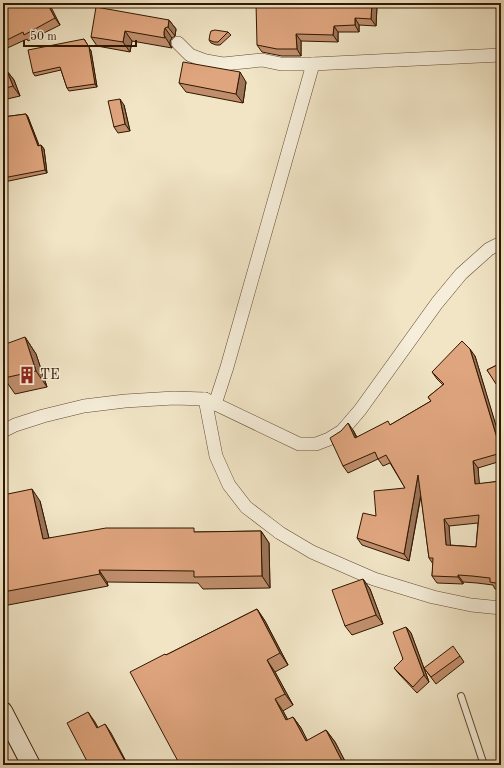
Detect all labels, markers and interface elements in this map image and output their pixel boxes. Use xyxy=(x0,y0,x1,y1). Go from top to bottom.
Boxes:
scale bar xyxy=(24,22,136,48)
text: 50 m xyxy=(30,30,57,43)
building icon: TE xyxy=(17,365,37,385)
place label: TE xyxy=(40,368,60,382)

